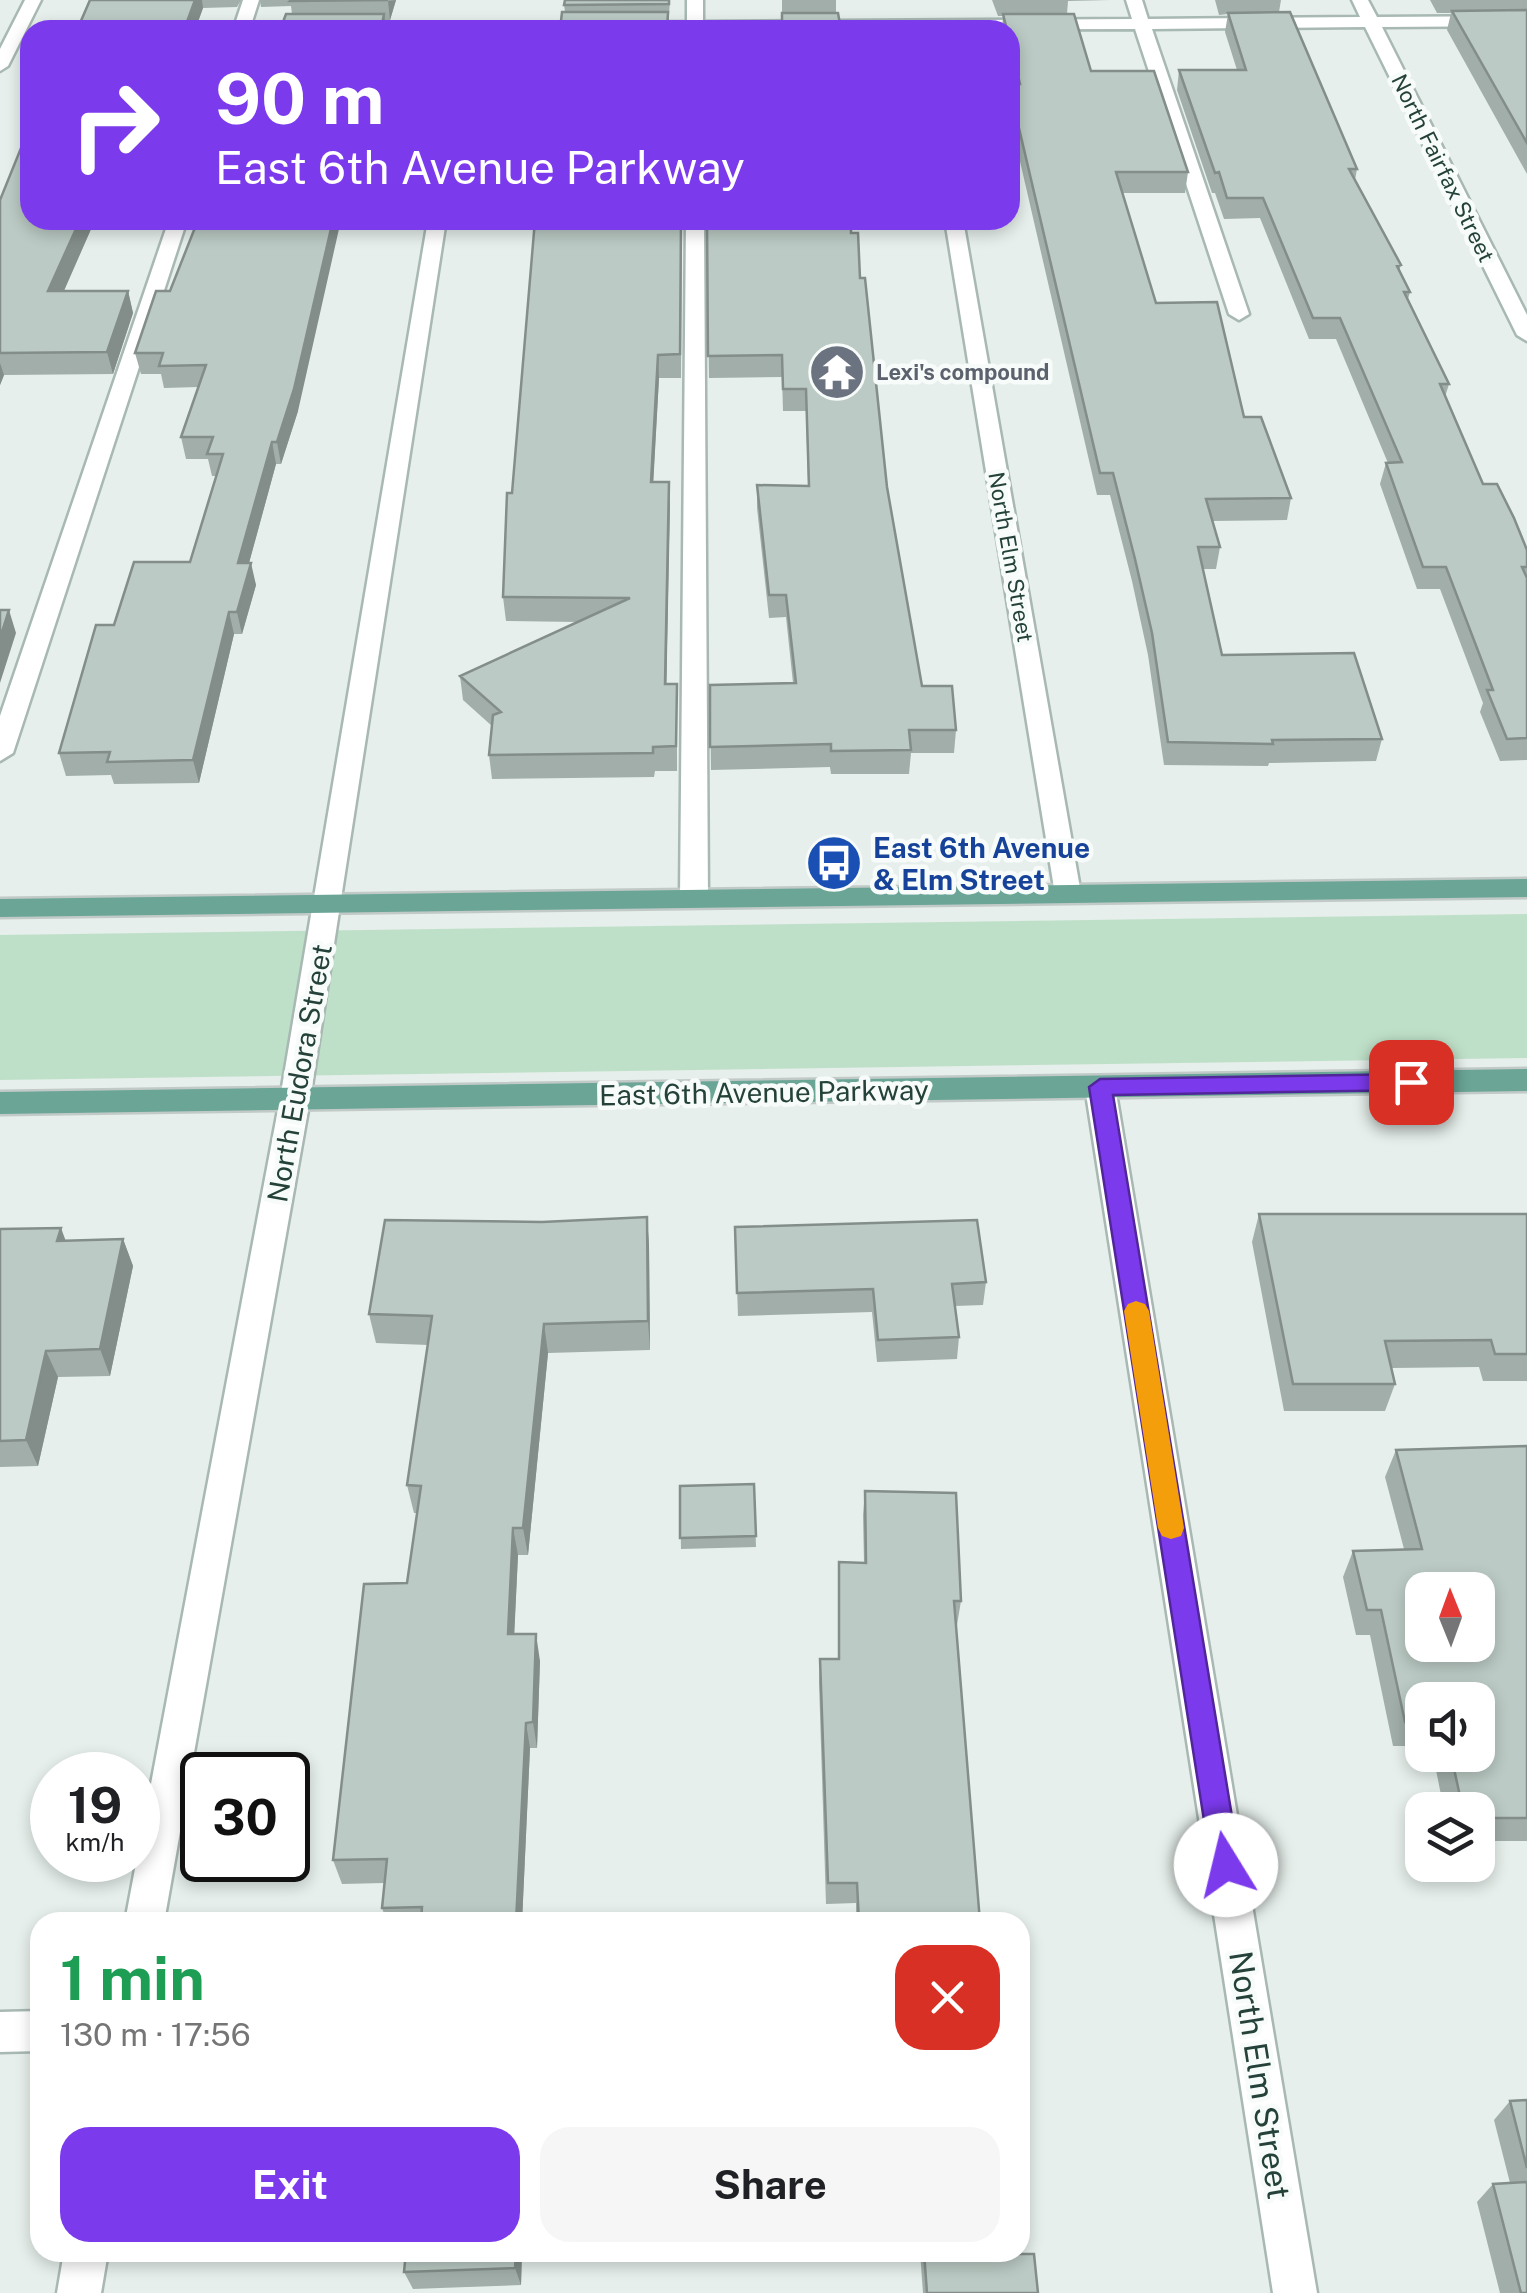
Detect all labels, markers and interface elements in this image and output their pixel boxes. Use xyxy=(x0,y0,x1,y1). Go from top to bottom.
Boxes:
text: 90 m xyxy=(215,57,385,140)
icon: right xyxy=(50,60,180,190)
street label: North Fairfax Street xyxy=(1386,70,1500,266)
text: East 6th Avenue Parkway xyxy=(215,141,745,194)
temple icon: Lexi's compound xyxy=(807,342,867,402)
place label: Lexi's compound xyxy=(876,359,1050,385)
street label: North Elm Street xyxy=(983,470,1039,644)
place label: East 6th Avenue & Elm Street xyxy=(873,831,1090,896)
bus stop icon: East 6th Avenue & Elm Street xyxy=(804,833,864,893)
street label: North Eudora Street xyxy=(260,941,338,1205)
pin xyxy=(1369,1040,1454,1125)
icon: arrive xyxy=(1384,1055,1439,1110)
street label: East 6th Avenue Parkway xyxy=(599,1073,929,1111)
north arrow xyxy=(1405,1572,1495,1662)
map controls xyxy=(1405,1572,1495,1882)
button: sound xyxy=(1405,1682,1495,1772)
speed limit sign: 30 xyxy=(180,1752,310,1882)
text: 19 xyxy=(68,1775,122,1834)
button: layers xyxy=(1405,1792,1495,1882)
position arrow xyxy=(1174,1813,1278,1917)
text: km/h xyxy=(66,1827,124,1857)
text: 1 min xyxy=(60,1943,205,2014)
button: close xyxy=(895,1945,1000,2050)
street label: North Elm Street xyxy=(1222,1948,1298,2202)
text: 130 m · 17:56 xyxy=(60,2016,251,2053)
button: Exit xyxy=(60,2127,520,2242)
button: Share xyxy=(540,2127,1000,2242)

